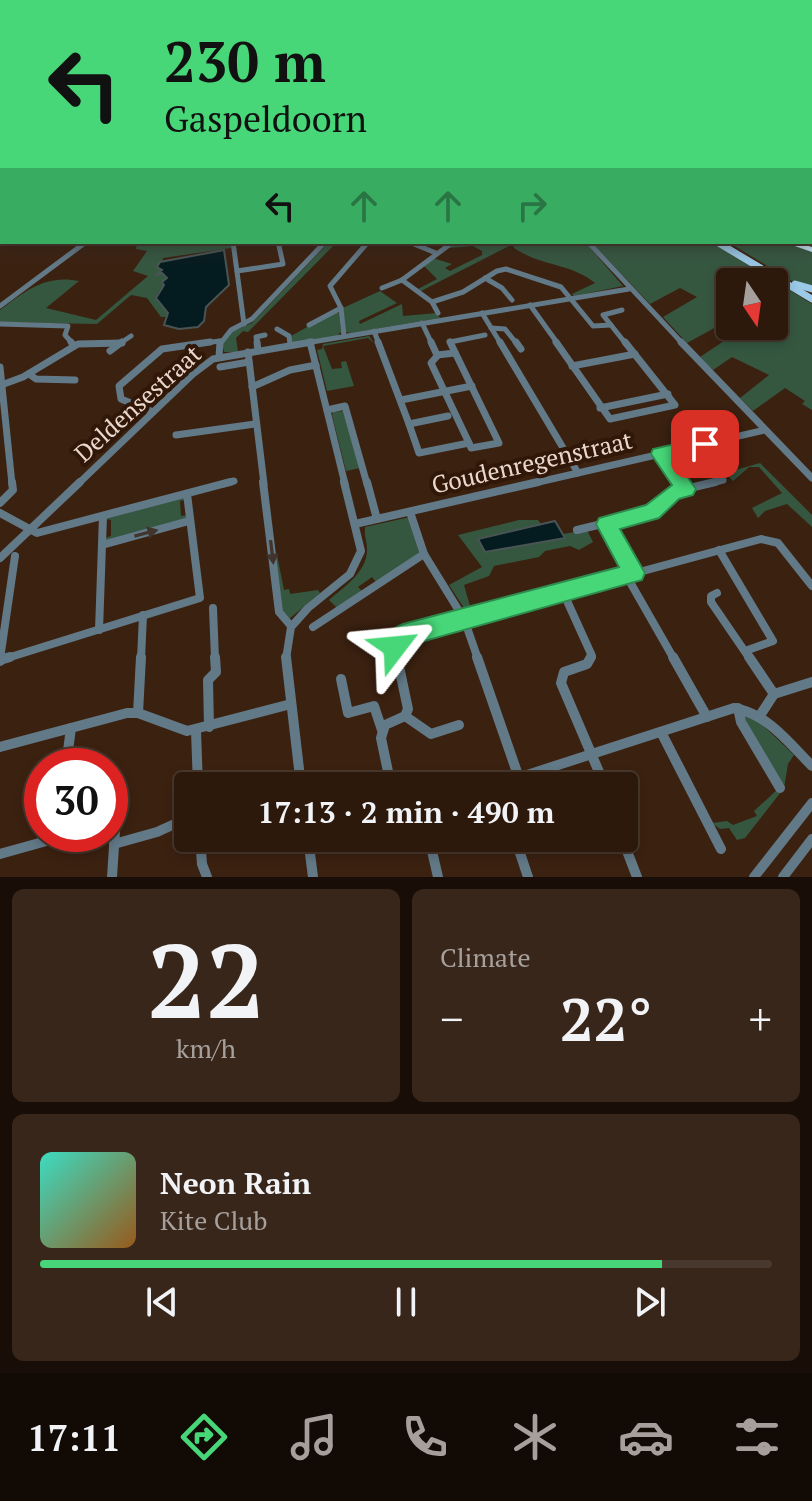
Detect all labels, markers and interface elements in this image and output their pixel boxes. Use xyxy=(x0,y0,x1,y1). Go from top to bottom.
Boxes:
text: 230 m xyxy=(164,24,326,98)
icon: left xyxy=(32,32,136,136)
text: Gaspeldoorn xyxy=(164,95,367,142)
icon: left xyxy=(258,184,302,228)
icon: ahead xyxy=(342,184,386,228)
icon: ahead xyxy=(426,184,470,228)
icon: right xyxy=(510,184,554,228)
north arrow xyxy=(716,268,788,340)
map controls xyxy=(716,268,788,340)
street label: Deldensestraat xyxy=(67,338,208,469)
pin xyxy=(671,410,739,478)
icon: arrive xyxy=(683,422,727,466)
street label: Goudenregenstraat xyxy=(428,423,635,501)
one-way arrow xyxy=(134,526,158,539)
one-way arrow xyxy=(265,540,278,565)
position arrow xyxy=(353,605,437,689)
speed limit sign: 30 xyxy=(24,748,128,852)
text: 17:13 · 2 min · 490 m xyxy=(258,792,554,832)
text: 22 xyxy=(147,910,265,1048)
text: Climate xyxy=(440,940,531,974)
text: 22° xyxy=(560,979,652,1058)
text: − xyxy=(440,989,463,1048)
text: + xyxy=(749,989,772,1048)
text: km/h xyxy=(176,1031,236,1065)
text: Neon Rain xyxy=(160,1163,311,1203)
text: Kite Club xyxy=(160,1203,267,1237)
icon: previous xyxy=(140,1280,184,1324)
icon: pause xyxy=(384,1280,428,1324)
icon: next xyxy=(628,1280,672,1324)
icon: directions xyxy=(176,1409,232,1465)
icon: music xyxy=(286,1409,342,1465)
icon: phone xyxy=(397,1409,453,1465)
icon: climate xyxy=(507,1409,563,1465)
icon: car xyxy=(618,1409,674,1465)
icon: filters xyxy=(729,1409,785,1465)
text: 17:11 xyxy=(27,1414,121,1461)

